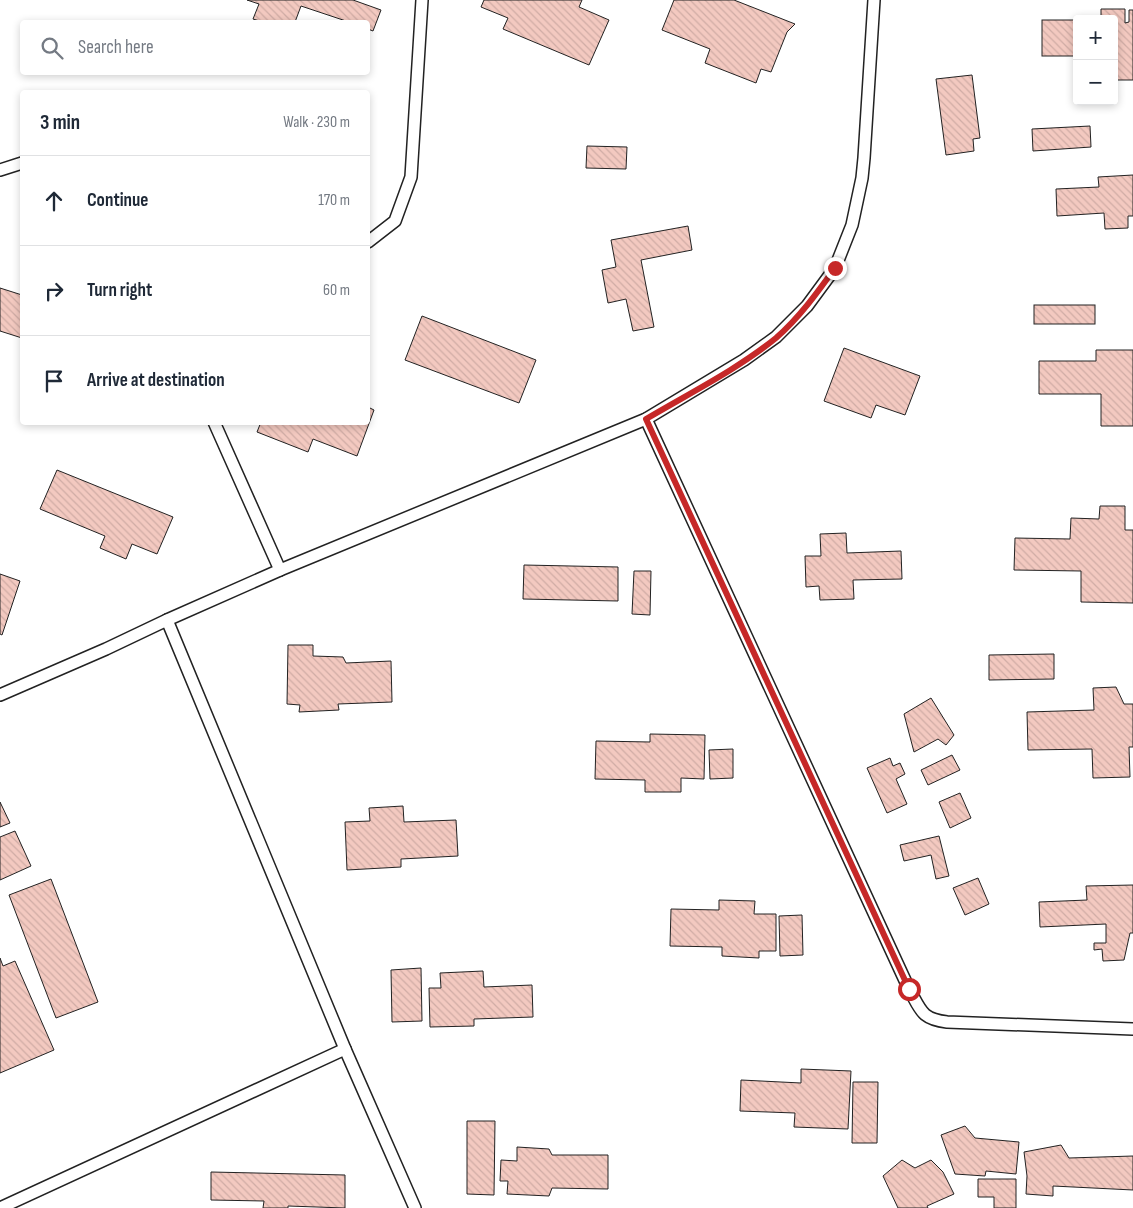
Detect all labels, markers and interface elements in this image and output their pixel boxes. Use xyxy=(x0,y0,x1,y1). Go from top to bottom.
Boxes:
map controls xyxy=(1073,15,1118,105)
button: + xyxy=(1073,15,1118,60)
search box xyxy=(20,20,370,75)
icon: search xyxy=(38,34,66,62)
text: Search here xyxy=(78,36,154,59)
button: − xyxy=(1073,60,1118,105)
text: 3 min xyxy=(40,110,80,135)
text: Walk · 230 m xyxy=(283,113,350,132)
icon: ahead xyxy=(40,187,68,215)
text: Continue xyxy=(87,189,148,212)
text: 170 m xyxy=(318,191,350,210)
route end xyxy=(824,257,847,280)
icon: right xyxy=(40,277,68,305)
text: Turn right xyxy=(87,279,152,302)
text: 60 m xyxy=(323,281,350,300)
icon: arrive xyxy=(40,367,68,395)
text: Arrive at destination xyxy=(87,369,225,392)
route start xyxy=(898,978,921,1001)

